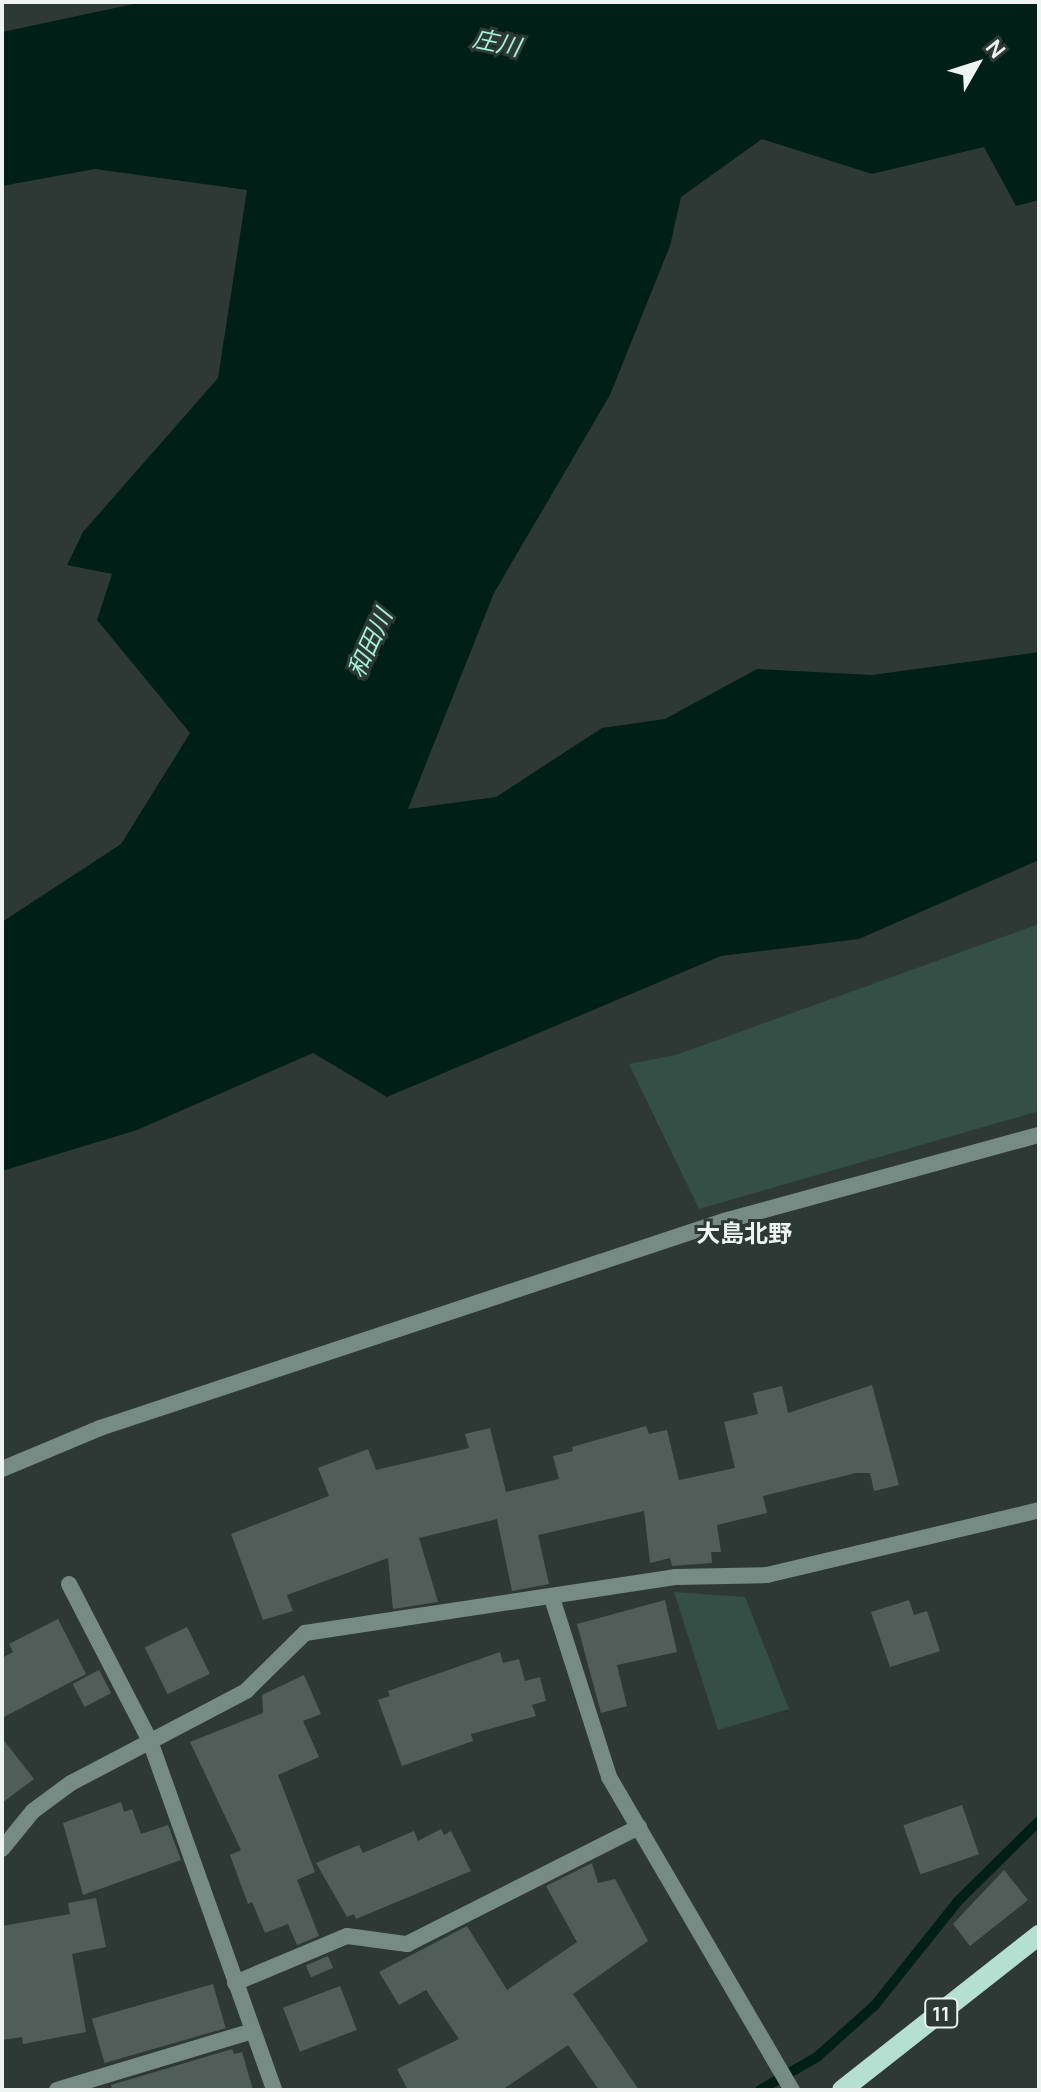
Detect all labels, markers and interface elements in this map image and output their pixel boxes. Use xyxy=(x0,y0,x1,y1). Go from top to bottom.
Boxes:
water label: 庄川 xyxy=(471,23,523,61)
north arrow xyxy=(937,24,1017,104)
text: N xyxy=(979,33,1012,64)
water label: 和田川 xyxy=(341,604,397,682)
district label: 大島北野 xyxy=(696,1219,792,1247)
road number: 11 xyxy=(923,1997,959,2029)

